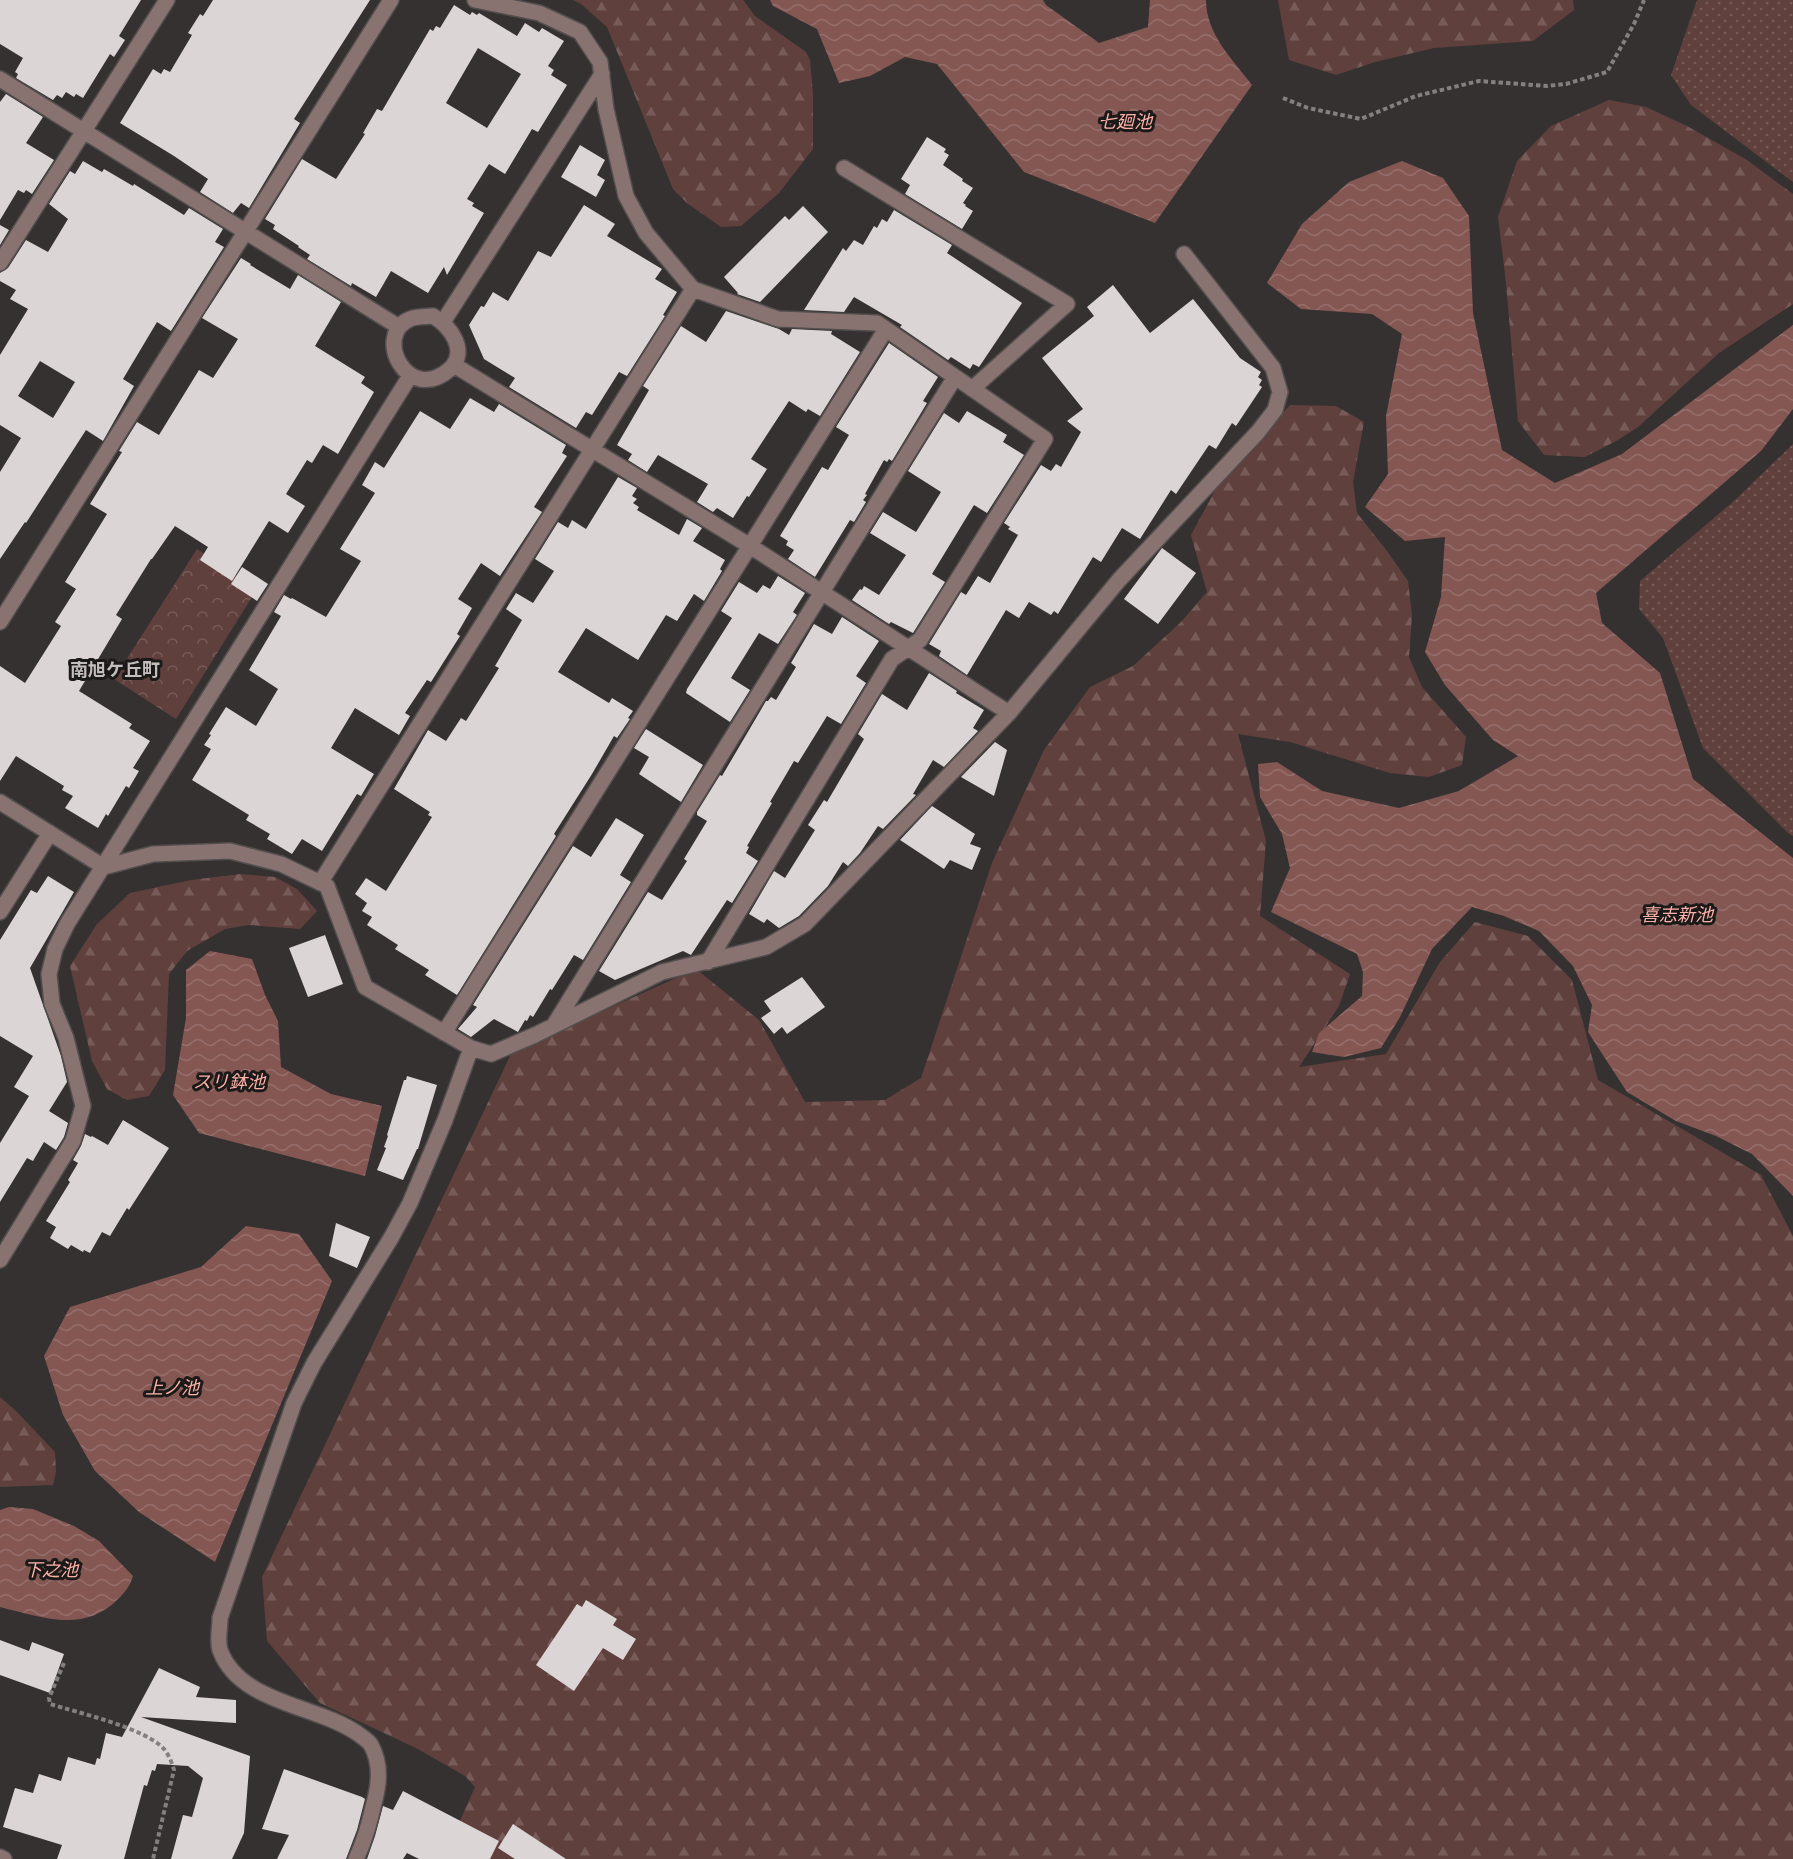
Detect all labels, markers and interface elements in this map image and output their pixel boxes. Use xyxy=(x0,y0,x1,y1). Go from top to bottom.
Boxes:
water label: 七廻池 xyxy=(1098,111,1154,133)
district label: 南旭ケ丘町 xyxy=(70,659,160,681)
water label: 喜志新池 xyxy=(1641,904,1715,926)
water label: スリ鉢池 xyxy=(193,1071,267,1093)
water label: 上ノ池 xyxy=(145,1377,201,1399)
water label: 下之池 xyxy=(24,1559,80,1581)

